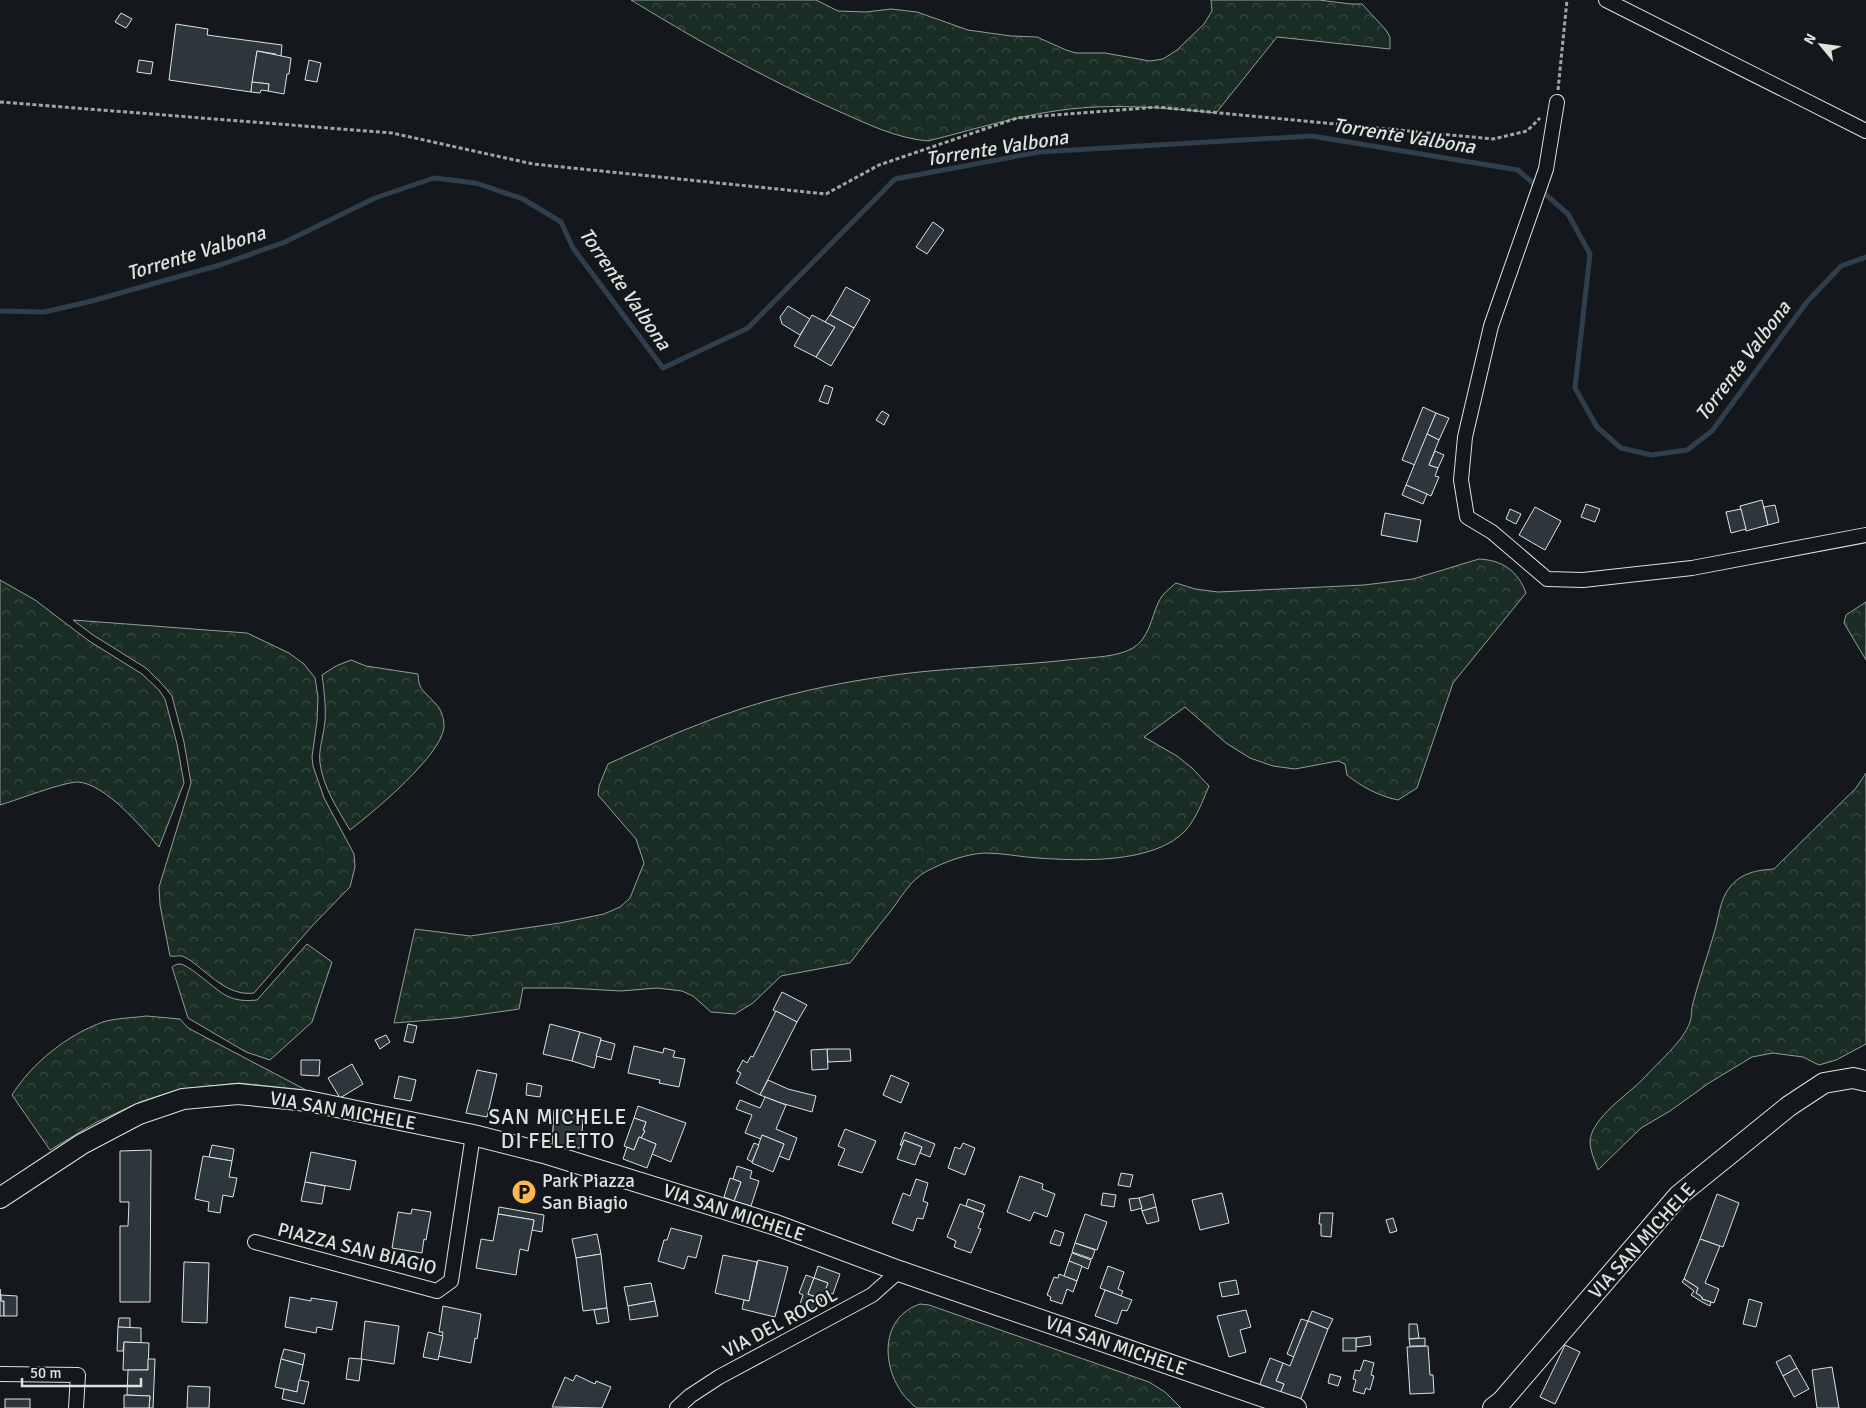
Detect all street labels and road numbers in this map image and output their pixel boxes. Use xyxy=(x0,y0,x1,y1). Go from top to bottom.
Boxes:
street label: VIA SAN MICHELE xyxy=(268,1086,418,1136)
street label: VIA SAN MICHELE xyxy=(1584,1178,1700,1304)
street label: VIA SAN MICHELE xyxy=(660,1179,808,1247)
street label: PIAZZA SAN BIAGIO xyxy=(275,1218,439,1280)
street label: VIA DEL ROCOL xyxy=(719,1283,842,1363)
street label: VIA SAN MICHELE xyxy=(1042,1311,1190,1381)

